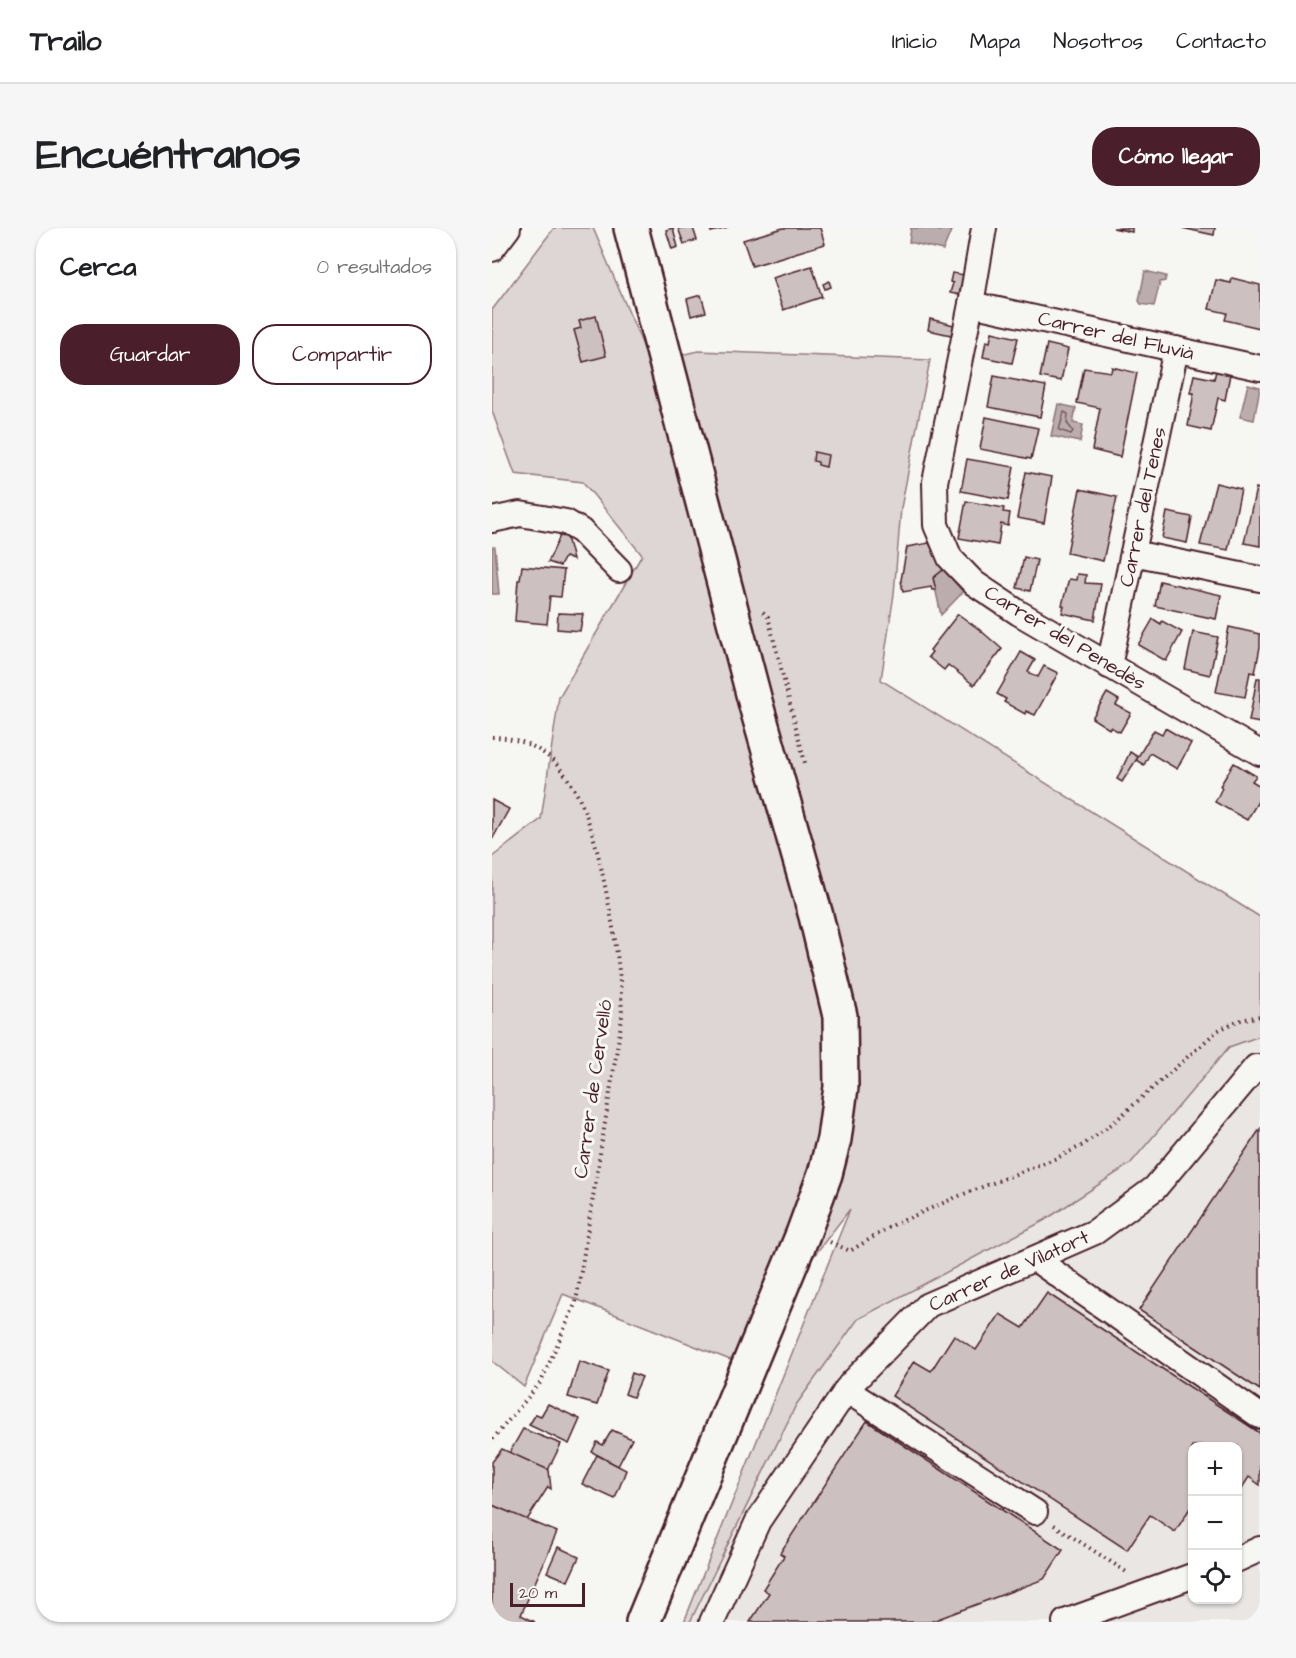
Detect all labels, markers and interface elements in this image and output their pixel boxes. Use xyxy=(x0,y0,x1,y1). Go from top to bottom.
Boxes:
text: Trailo xyxy=(30,22,102,61)
text: Inicio xyxy=(892,27,937,56)
text: Mapa xyxy=(970,27,1020,56)
text: Nosotros xyxy=(1053,27,1143,56)
text: Contacto xyxy=(1176,27,1266,56)
text: Encuéntranos xyxy=(36,127,301,185)
button: Cómo llegar xyxy=(1092,127,1260,186)
text: Cerca xyxy=(60,249,137,285)
text: 0 resultados xyxy=(316,253,432,281)
street label: Carrer del Fluvià xyxy=(1035,304,1197,368)
button: Guardar xyxy=(60,324,240,385)
button: Compartir xyxy=(252,324,432,385)
street label: Carrer del Tenes xyxy=(1112,425,1174,589)
street label: Carrer del Penedès xyxy=(979,579,1151,697)
street label: Carrer de Cervelló xyxy=(567,998,619,1180)
street label: Carrer de Vilatort xyxy=(924,1223,1094,1319)
map controls xyxy=(1188,1442,1242,1604)
button: + xyxy=(1188,1442,1242,1496)
button: − xyxy=(1188,1496,1242,1550)
button: locate xyxy=(1188,1550,1242,1604)
scale bar xyxy=(510,1580,585,1608)
text: 20 m xyxy=(519,1582,557,1604)

